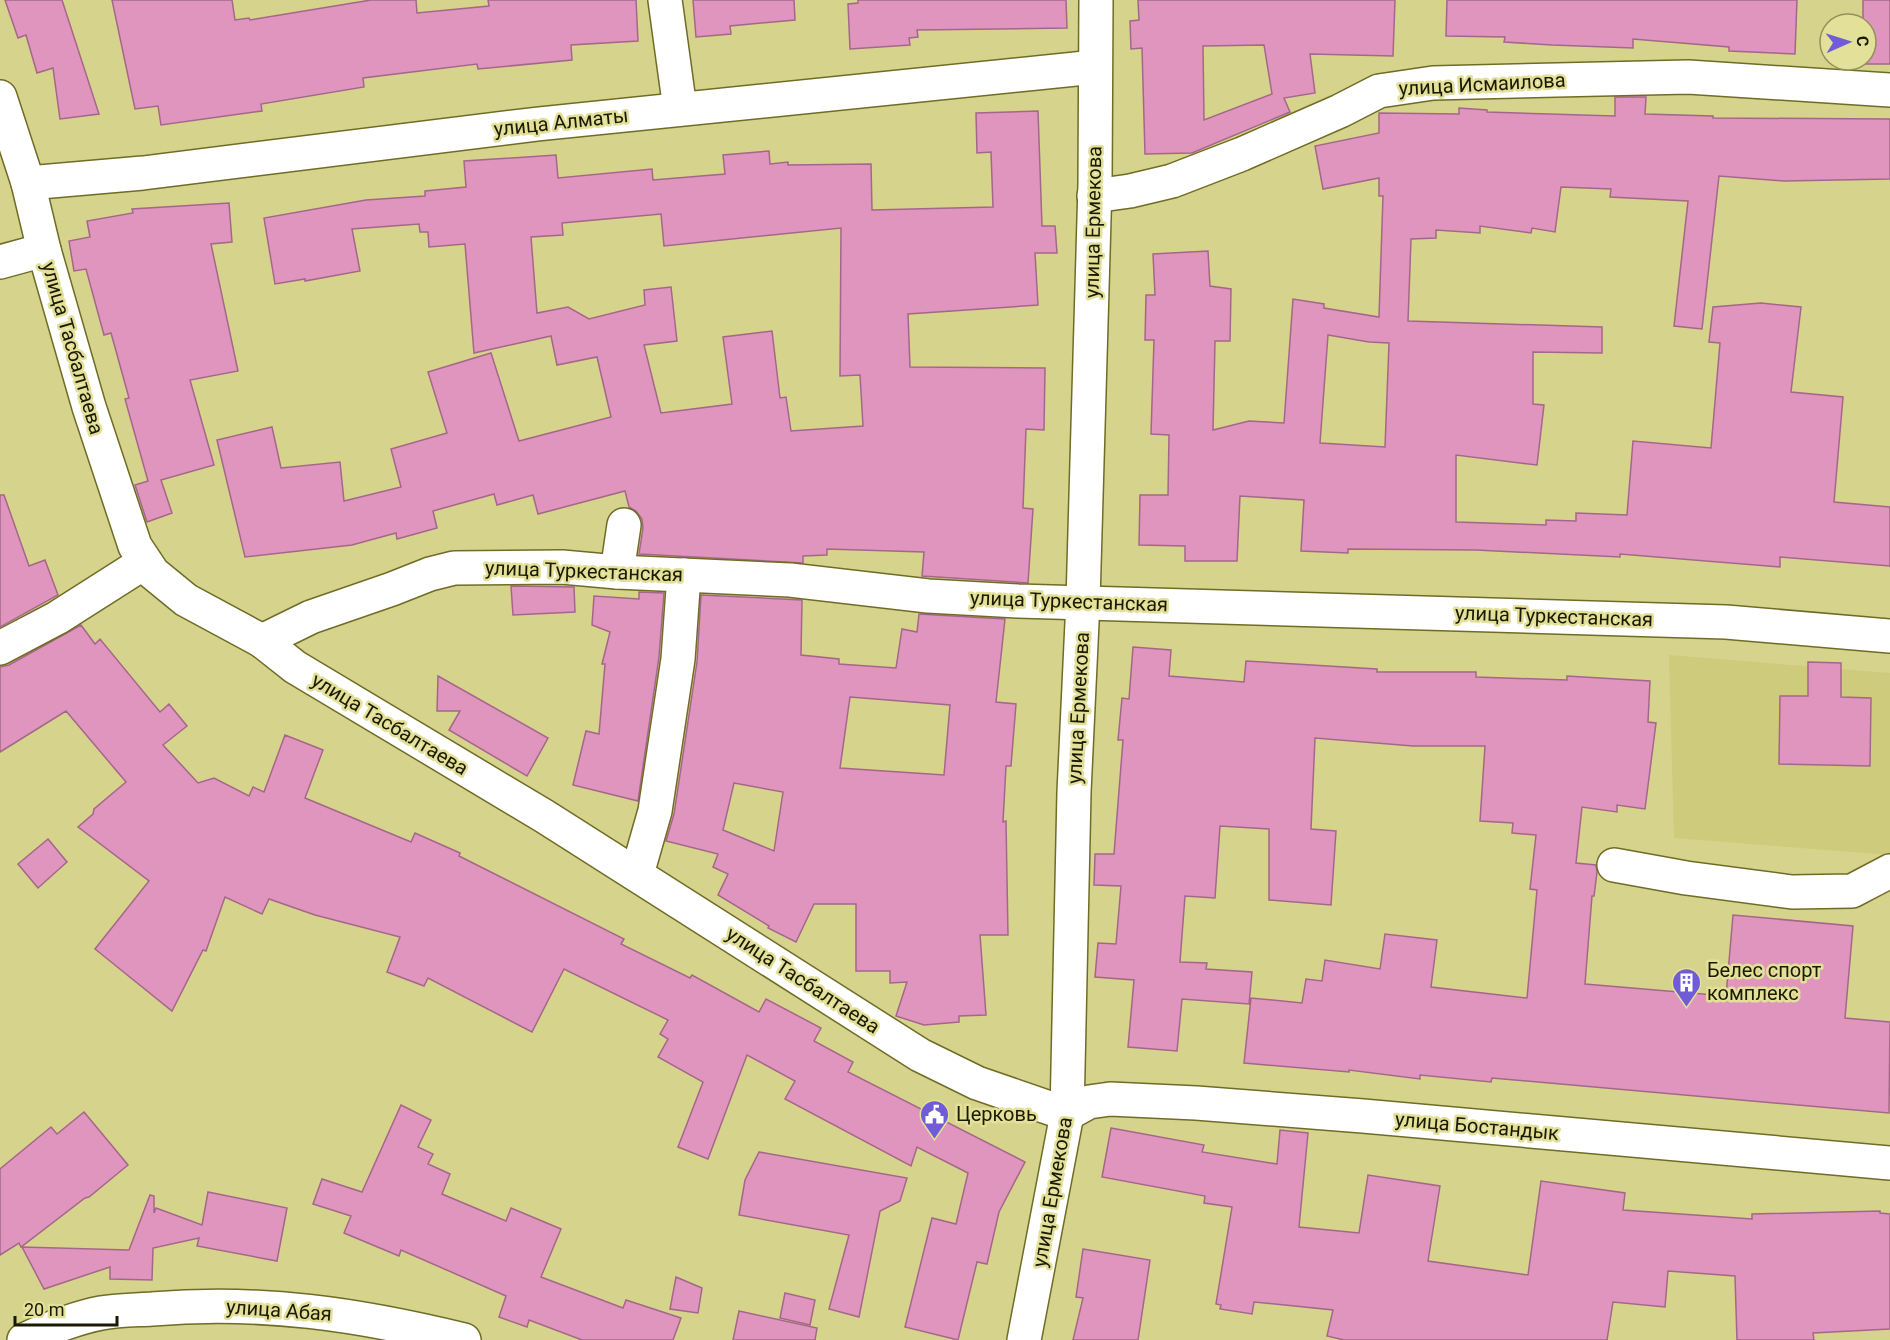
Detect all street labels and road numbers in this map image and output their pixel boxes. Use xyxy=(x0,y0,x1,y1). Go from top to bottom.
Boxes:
street label: улица Исмаилова xyxy=(1398,68,1566,100)
street label: улица Алматы xyxy=(492,103,630,141)
street label: улица Ермекова xyxy=(1080,146,1106,298)
street label: улица Тасбалтаева xyxy=(37,259,109,437)
street label: улица Туркестанская xyxy=(485,556,683,586)
street label: улица Туркестанская xyxy=(970,586,1168,616)
street label: улица Туркестанская xyxy=(1455,601,1653,631)
street label: улица Ермекова xyxy=(1062,631,1094,785)
street label: улица Тасбалтаева xyxy=(307,668,473,780)
street label: улица Тасбалтаева xyxy=(722,921,884,1039)
street label: улица Бостандык xyxy=(1394,1107,1560,1145)
street label: улица Ермекова xyxy=(1027,1115,1077,1269)
street label: улица Абая xyxy=(225,1294,333,1326)

